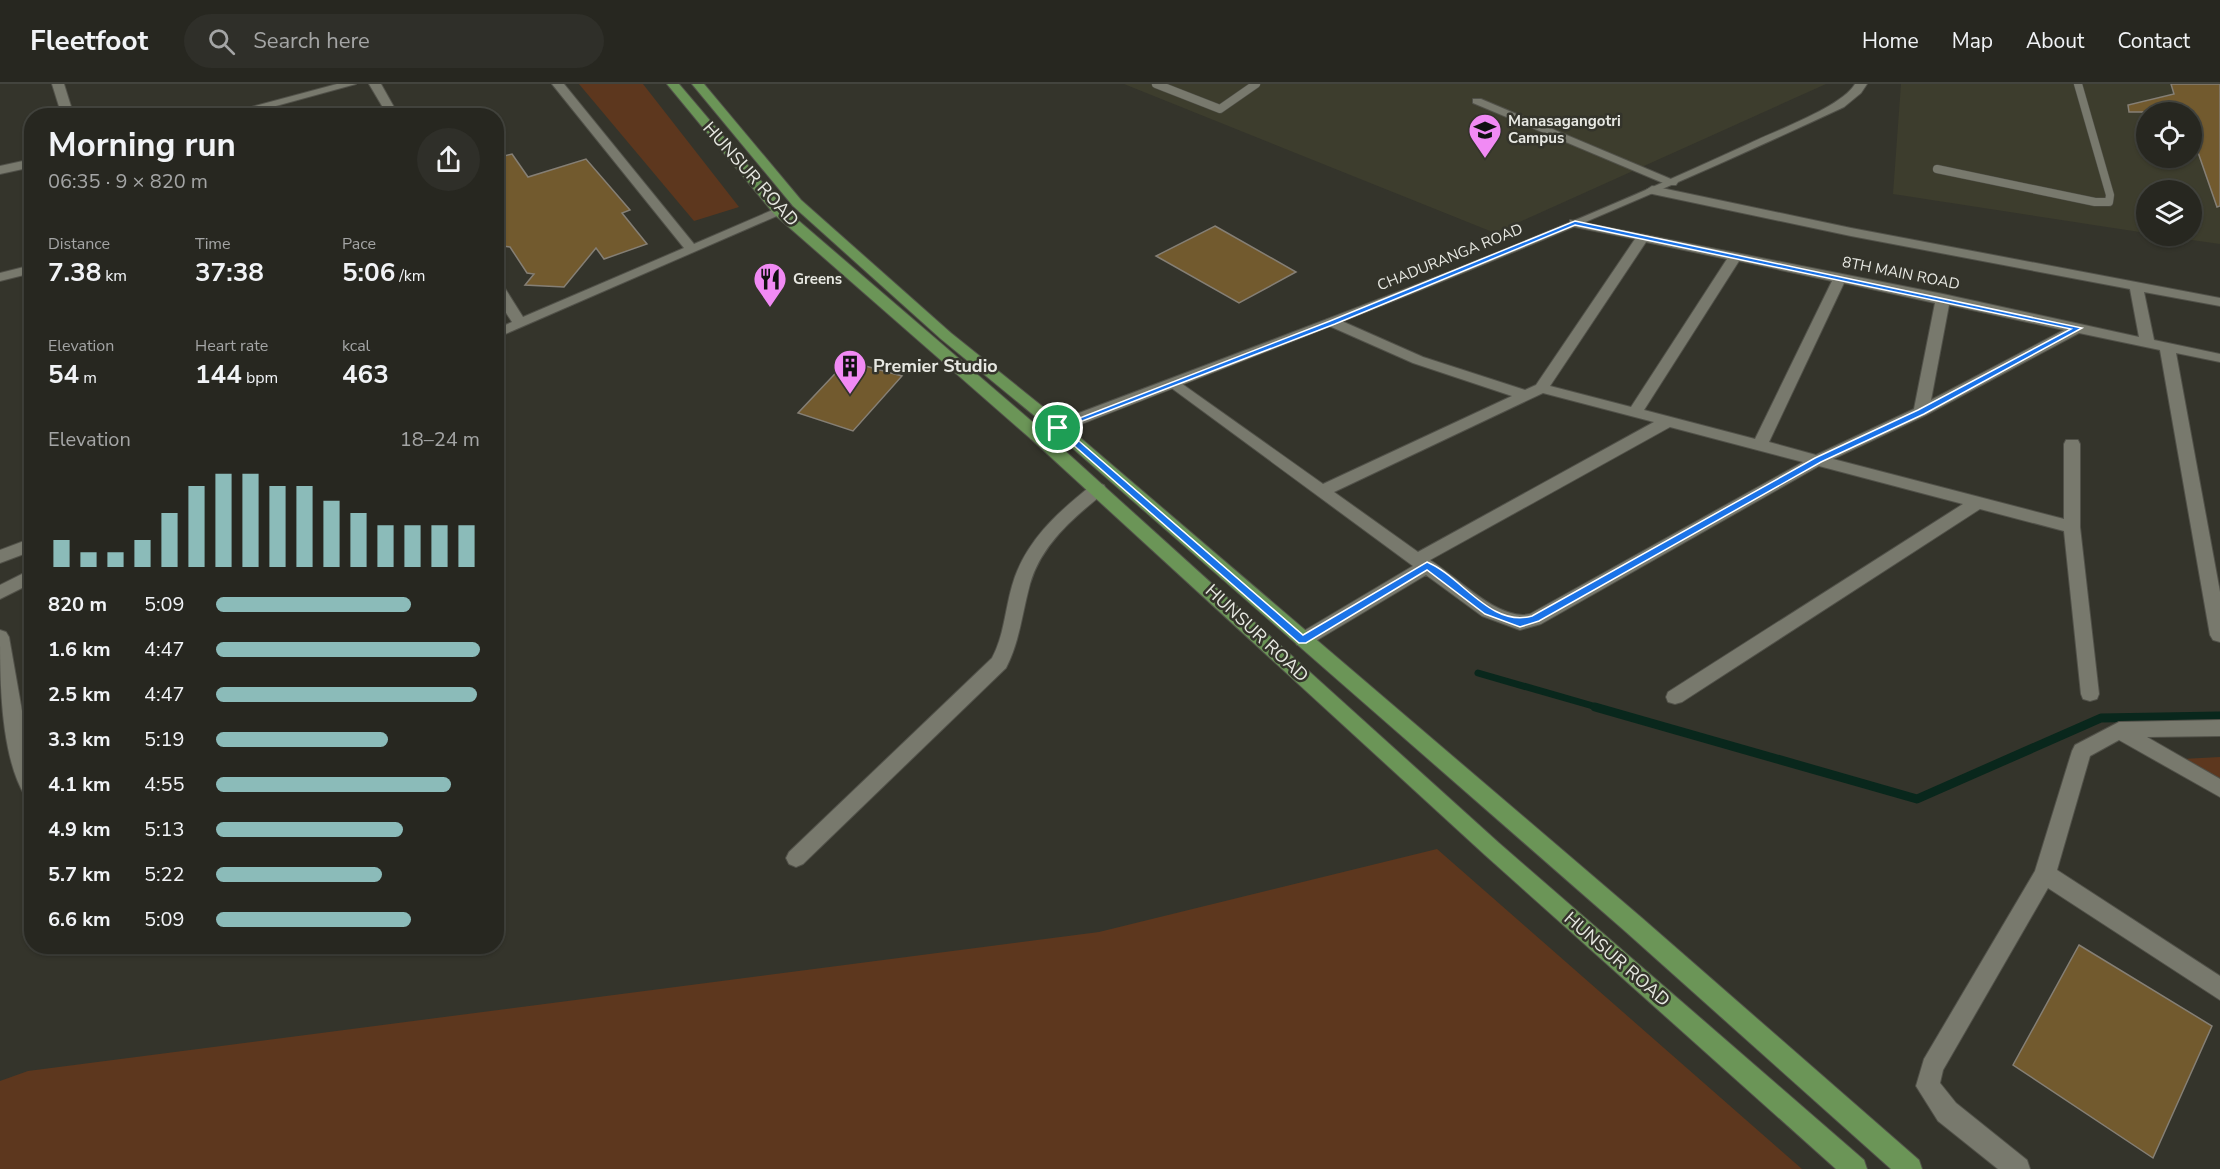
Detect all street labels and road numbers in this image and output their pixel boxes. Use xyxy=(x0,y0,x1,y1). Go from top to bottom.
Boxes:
street label: HUNSUR ROAD xyxy=(698,117,804,231)
street label: CHADURANGA ROAD xyxy=(1374,219,1526,295)
street label: 8TH MAIN ROAD xyxy=(1841,252,1961,294)
street label: HUNSUR ROAD xyxy=(1200,579,1314,687)
street label: HUNSUR ROAD xyxy=(1559,906,1675,1012)

